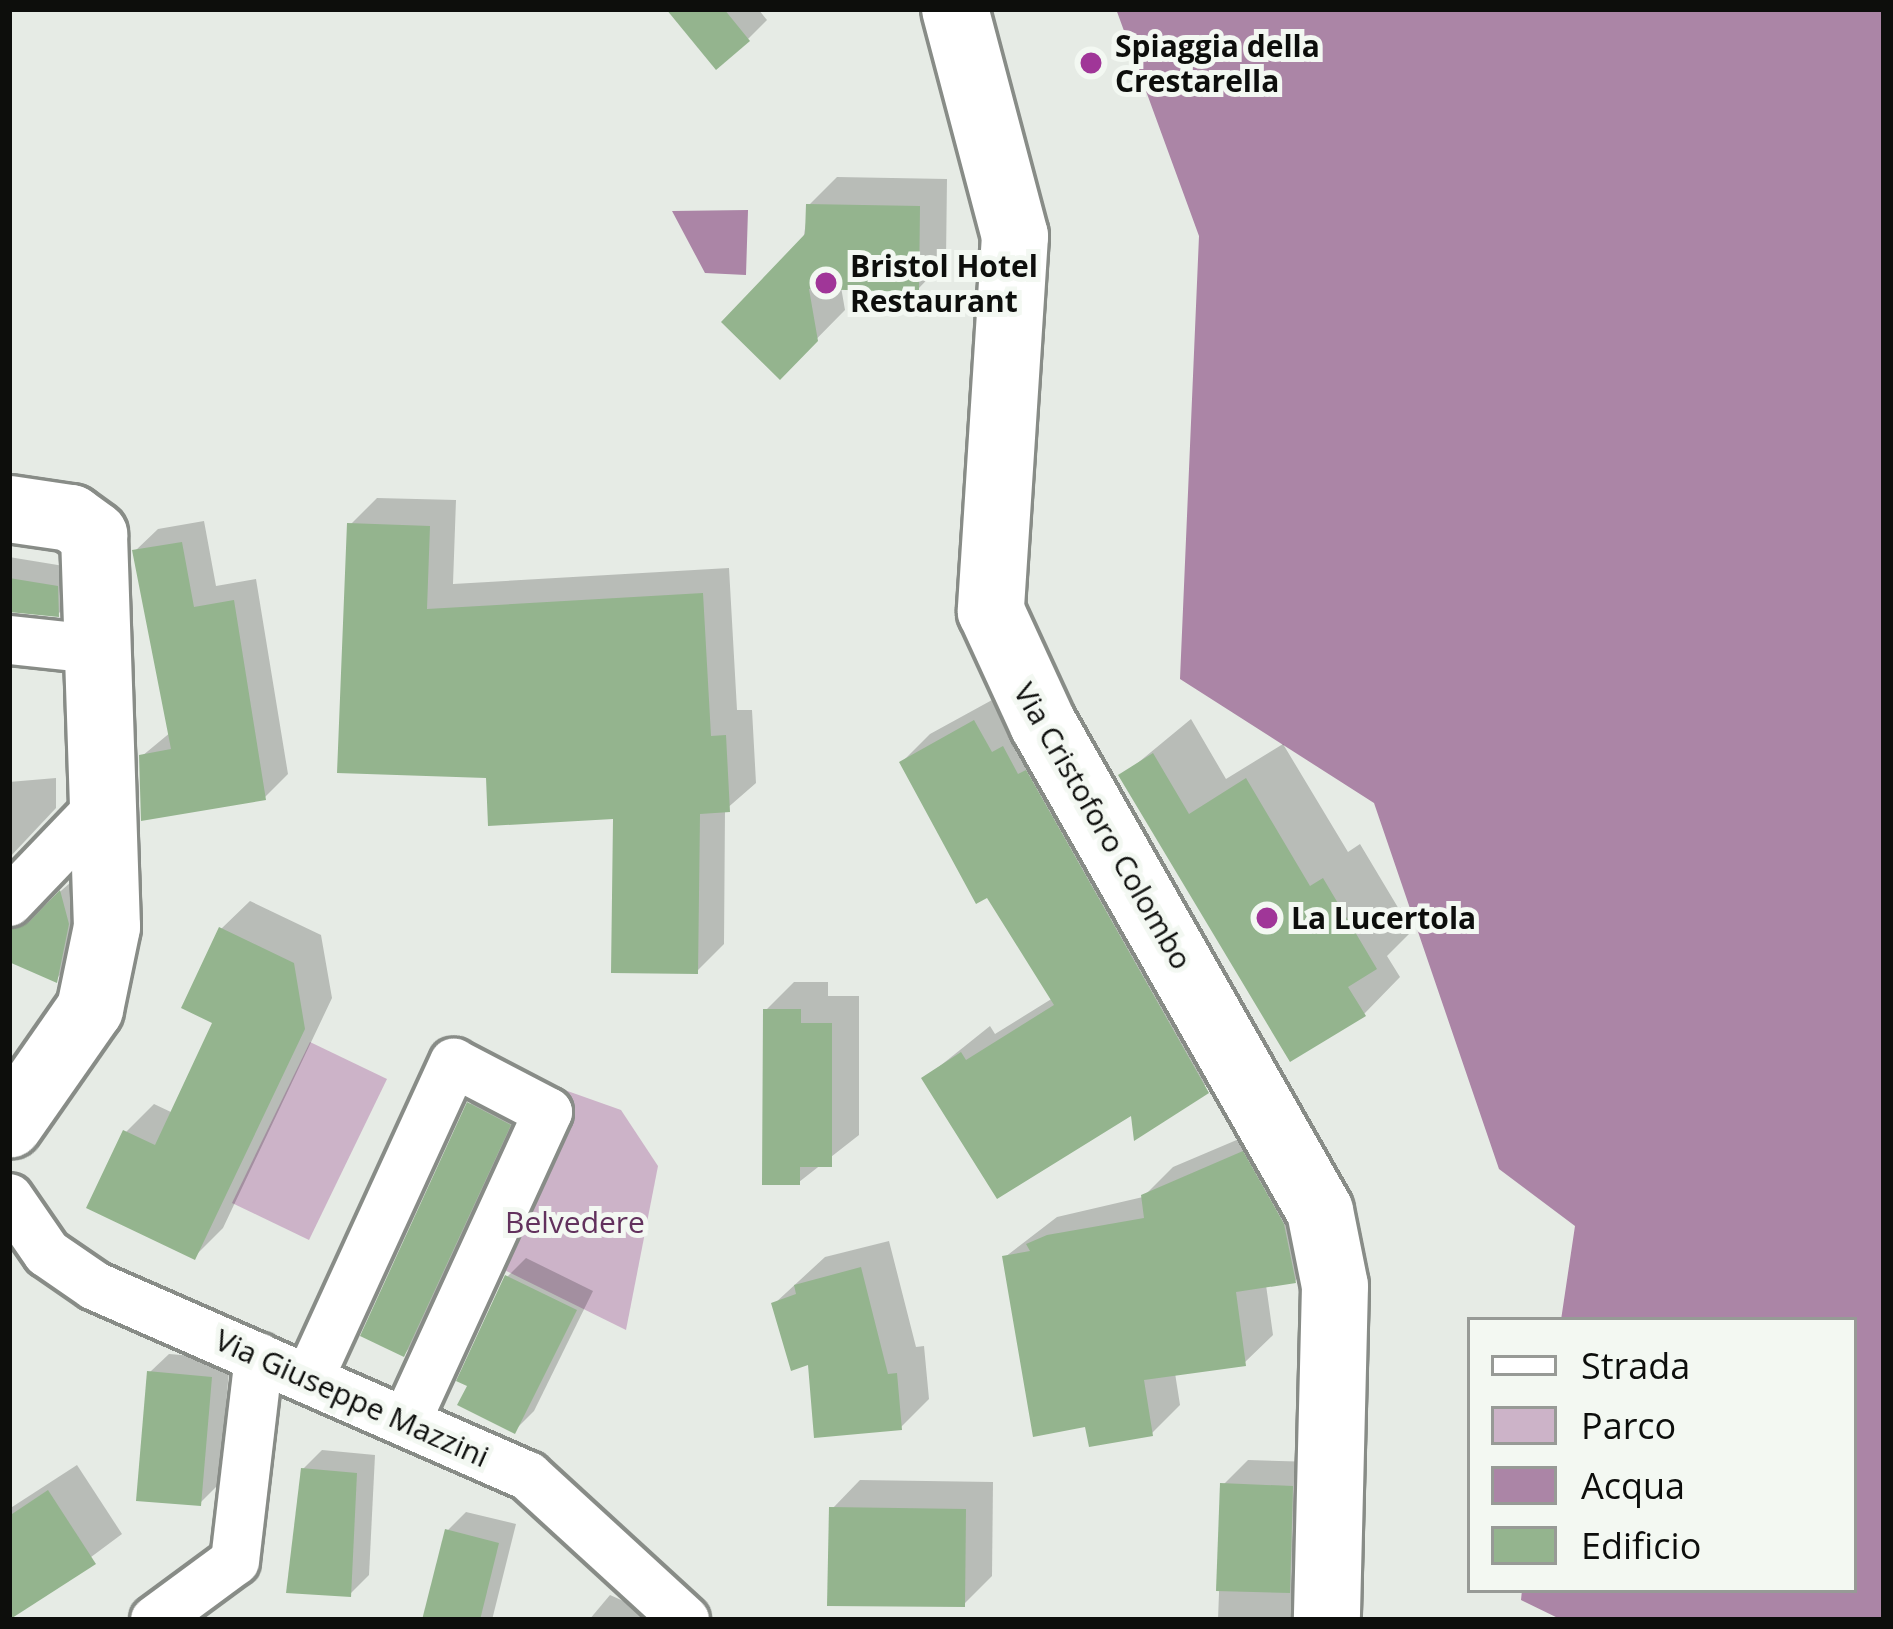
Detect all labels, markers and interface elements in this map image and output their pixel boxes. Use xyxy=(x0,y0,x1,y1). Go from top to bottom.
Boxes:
place label: Spiaggia della Crestarella xyxy=(1115,28,1320,98)
marker: Spiaggia della Crestarella xyxy=(1078,50,1104,76)
place label: Bristol Hotel Restaurant xyxy=(850,248,1038,318)
marker: Bristol Hotel Restaurant xyxy=(813,270,839,296)
street label: Via Cristoforo Colombo xyxy=(1006,676,1200,976)
place label: La Lucertola xyxy=(1291,900,1476,936)
marker: La Lucertola xyxy=(1254,905,1280,931)
park label: Belvedere xyxy=(505,1204,645,1240)
legend xyxy=(1467,1317,1857,1593)
street label: Via Giuseppe Mazzini xyxy=(210,1321,494,1475)
text: Strada xyxy=(1581,1341,1690,1390)
text: Parco xyxy=(1581,1401,1676,1450)
text: Acqua xyxy=(1581,1461,1685,1510)
text: Edificio xyxy=(1581,1521,1701,1570)

